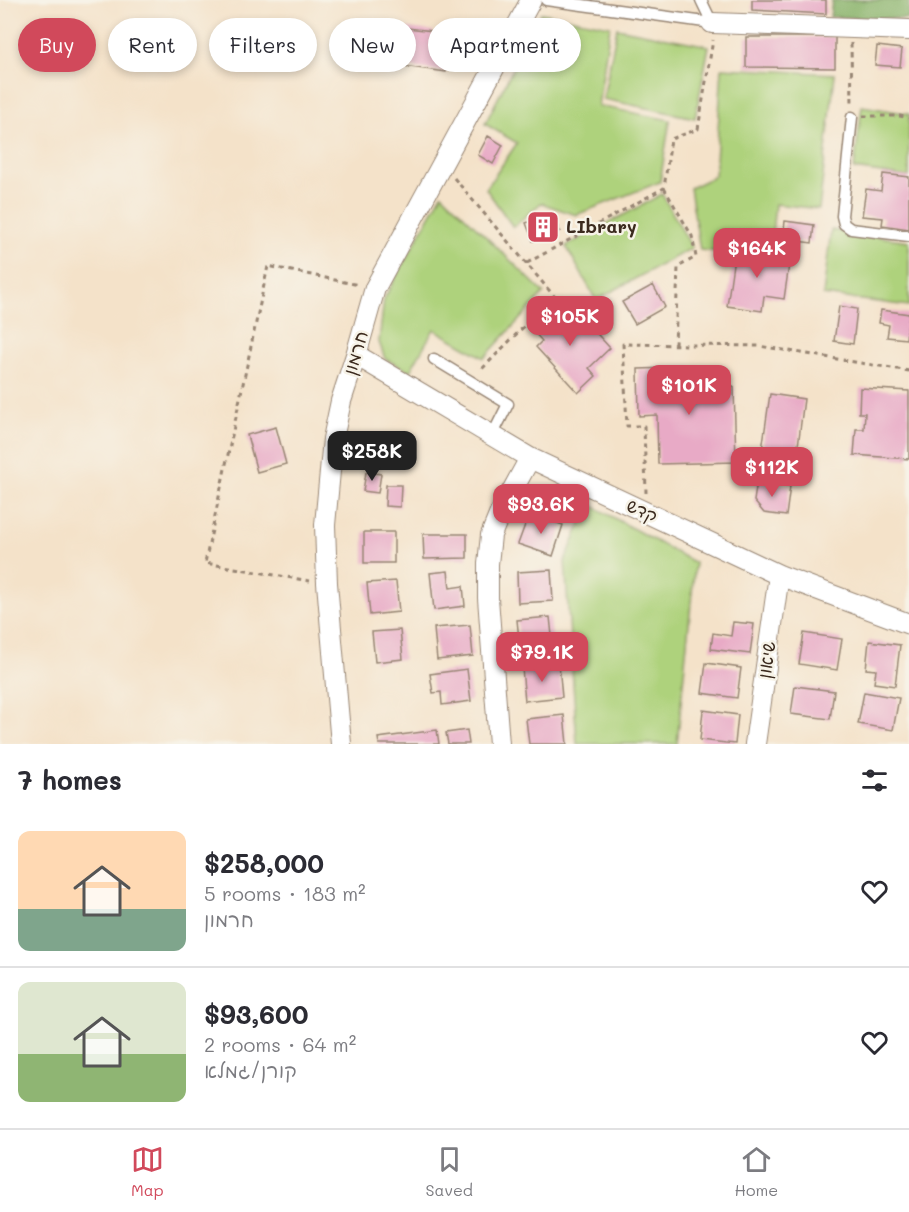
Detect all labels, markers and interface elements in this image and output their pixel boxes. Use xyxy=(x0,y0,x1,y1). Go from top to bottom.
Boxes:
chip: Buy xyxy=(18,18,96,72)
chip: Rent xyxy=(108,18,197,72)
chip: Filters xyxy=(209,18,317,72)
chip: New xyxy=(329,18,416,72)
chip: Apartment xyxy=(428,18,581,72)
building icon: LIbrary xyxy=(525,209,561,245)
place label: LIbrary xyxy=(566,214,637,238)
pin: $164K xyxy=(715,228,799,279)
text: $164K xyxy=(727,234,787,260)
pin: $105K xyxy=(528,296,612,347)
text: $105K xyxy=(541,302,599,328)
street label: חרמון xyxy=(337,328,373,378)
pin: $101K xyxy=(647,365,731,416)
text: $101K xyxy=(661,371,717,397)
pin: $258K xyxy=(330,431,414,482)
text: $258K xyxy=(342,437,402,463)
pin: $112K xyxy=(730,447,814,498)
text: $112K xyxy=(745,453,799,479)
pin: $93.6K xyxy=(492,484,590,535)
text: $93.6K xyxy=(507,490,575,516)
street label: קדש xyxy=(623,493,662,528)
pin: $79.1K xyxy=(493,632,591,683)
text: $79.1K xyxy=(510,638,574,664)
street label: שיאון xyxy=(752,640,780,680)
text: 7 homes xyxy=(18,763,122,797)
icon: filters xyxy=(858,764,891,797)
text: $258,000 xyxy=(204,846,324,880)
icon: home xyxy=(66,855,138,927)
icon: heart xyxy=(858,875,891,908)
text: 5 rooms · 183 m² xyxy=(204,880,366,906)
text: חרמון xyxy=(204,906,254,932)
text: $93,600 xyxy=(204,997,308,1031)
icon: home xyxy=(66,1006,138,1078)
icon: heart xyxy=(858,1026,891,1059)
text: 2 rooms · 64 m² xyxy=(204,1031,356,1057)
text: קורן/גמלא xyxy=(204,1057,297,1083)
tab: Map xyxy=(131,1143,164,1200)
tab: Saved xyxy=(425,1143,473,1200)
tab: Home xyxy=(735,1143,778,1200)

